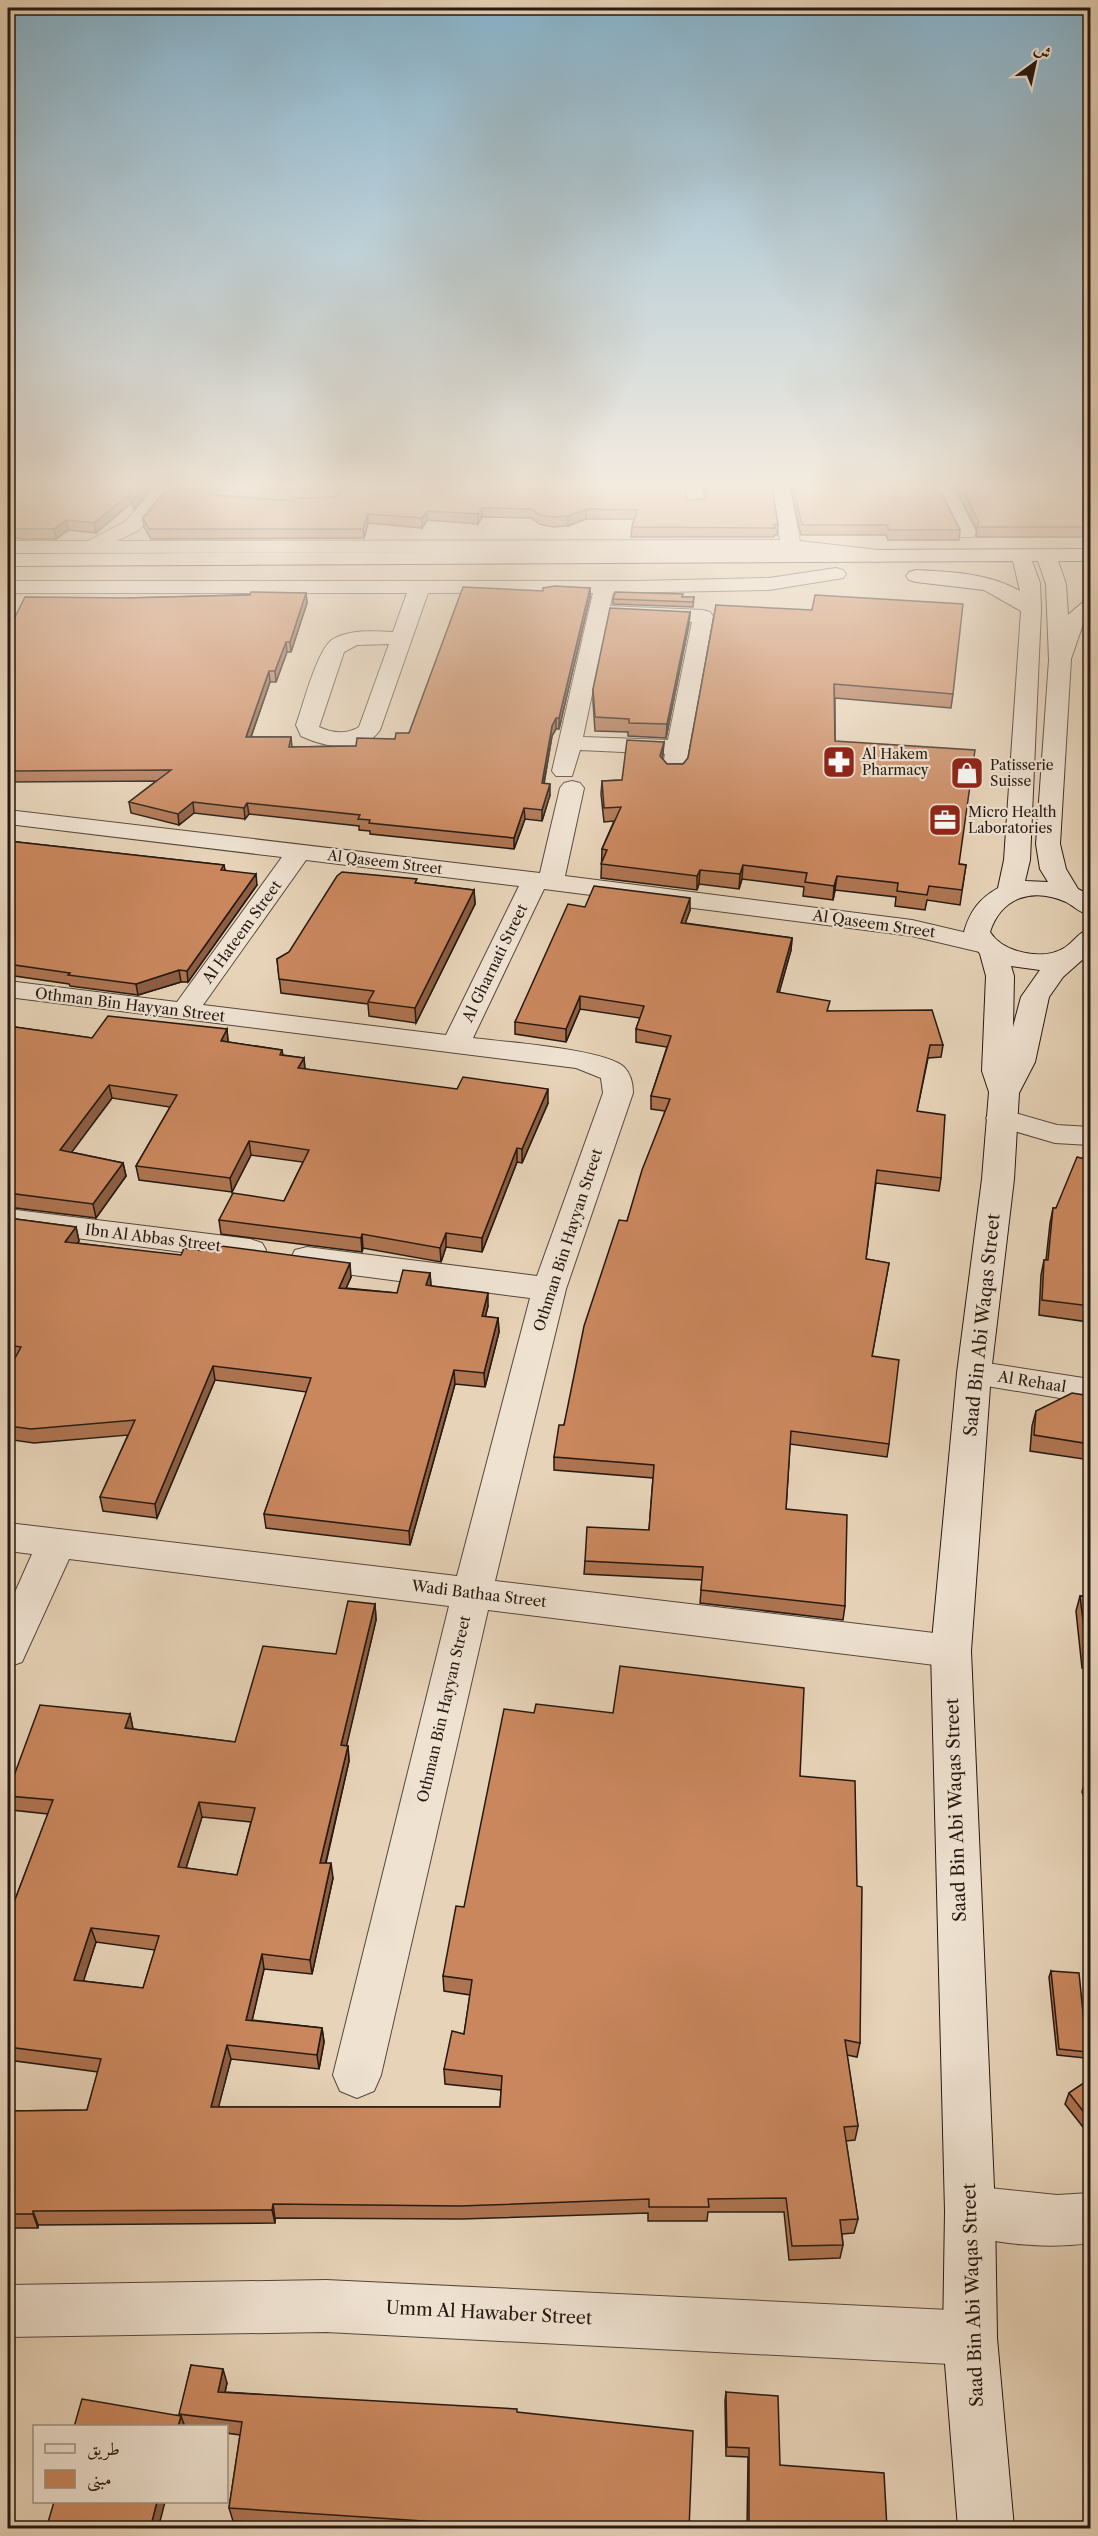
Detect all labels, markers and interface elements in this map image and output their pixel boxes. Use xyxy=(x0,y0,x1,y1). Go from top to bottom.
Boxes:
north arrow xyxy=(1005,33,1065,93)
text: ش xyxy=(1031,38,1055,63)
pharmacy icon: Al Hakem Pharmacy xyxy=(821,744,857,780)
place label: Al Hakem Pharmacy xyxy=(861,745,929,779)
shop icon: Patisserie Suisse xyxy=(949,755,985,791)
place label: Patisserie Suisse xyxy=(990,756,1054,790)
office icon: Micro Health Laboratories xyxy=(927,802,963,838)
place label: Micro Health Laboratories xyxy=(968,803,1057,837)
street label: Al Qaseem Street xyxy=(326,846,443,878)
street label: Al Hateem Street xyxy=(197,876,286,988)
street label: Al Gharnati Street xyxy=(457,900,532,1026)
street label: Al Qaseem Street xyxy=(810,905,937,942)
street label: Othman Bin Hayyan Street xyxy=(34,983,227,1026)
street label: Othman Bin Hayyan Street xyxy=(529,1145,606,1334)
street label: Saad Bin Abi Waqas Street xyxy=(959,1212,1005,1438)
street label: Ibn Al Abbas Street xyxy=(84,1220,223,1255)
street label: Al Rehaal xyxy=(996,1367,1068,1396)
street label: Wadi Bathaa Street xyxy=(409,1576,548,1611)
street label: Othman Bin Hayyan Street xyxy=(413,1613,474,1804)
street label: Saad Bin Abi Waqas Street xyxy=(941,1697,971,1922)
street label: Saad Bin Abi Waqas Street xyxy=(958,2182,988,2407)
street label: Umm Al Hawaber Street xyxy=(385,2297,593,2329)
legend xyxy=(33,2425,228,2503)
text: طريق xyxy=(87,2438,120,2461)
text: مبنى xyxy=(87,2468,112,2492)

